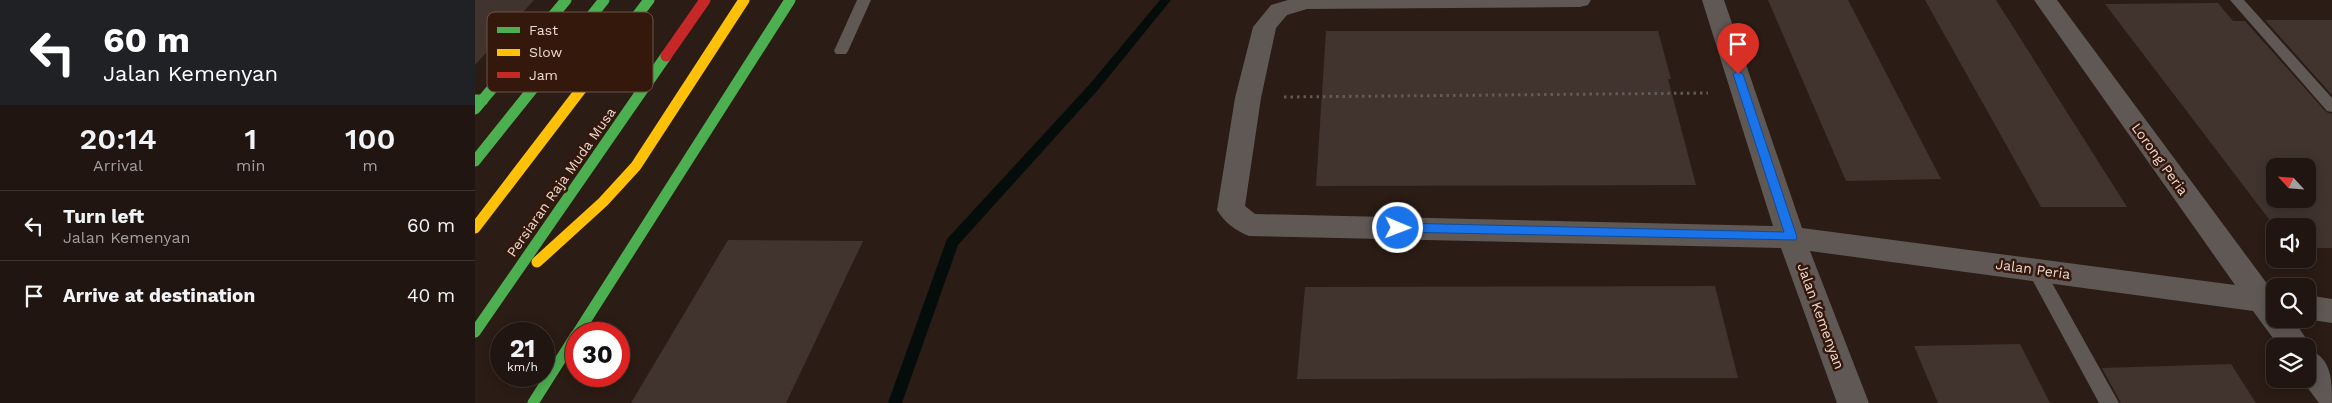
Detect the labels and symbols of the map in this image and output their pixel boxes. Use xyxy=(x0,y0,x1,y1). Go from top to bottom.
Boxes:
legend xyxy=(487,12,653,92)
text: Fast xyxy=(529,22,558,38)
pin xyxy=(1717,23,1759,74)
text: Slow xyxy=(529,44,562,60)
text: Jam xyxy=(529,67,558,83)
street label: Persiaran Raja Muda Musa xyxy=(503,104,619,260)
street label: Lorong Peria xyxy=(2128,120,2192,198)
north arrow xyxy=(2266,158,2316,208)
position arrow xyxy=(1371,201,1423,253)
street label: Jalan Peria xyxy=(1995,256,2071,282)
street label: Jalan Kemenyan xyxy=(1794,261,1848,371)
speed limit sign: 30 xyxy=(565,322,630,387)

